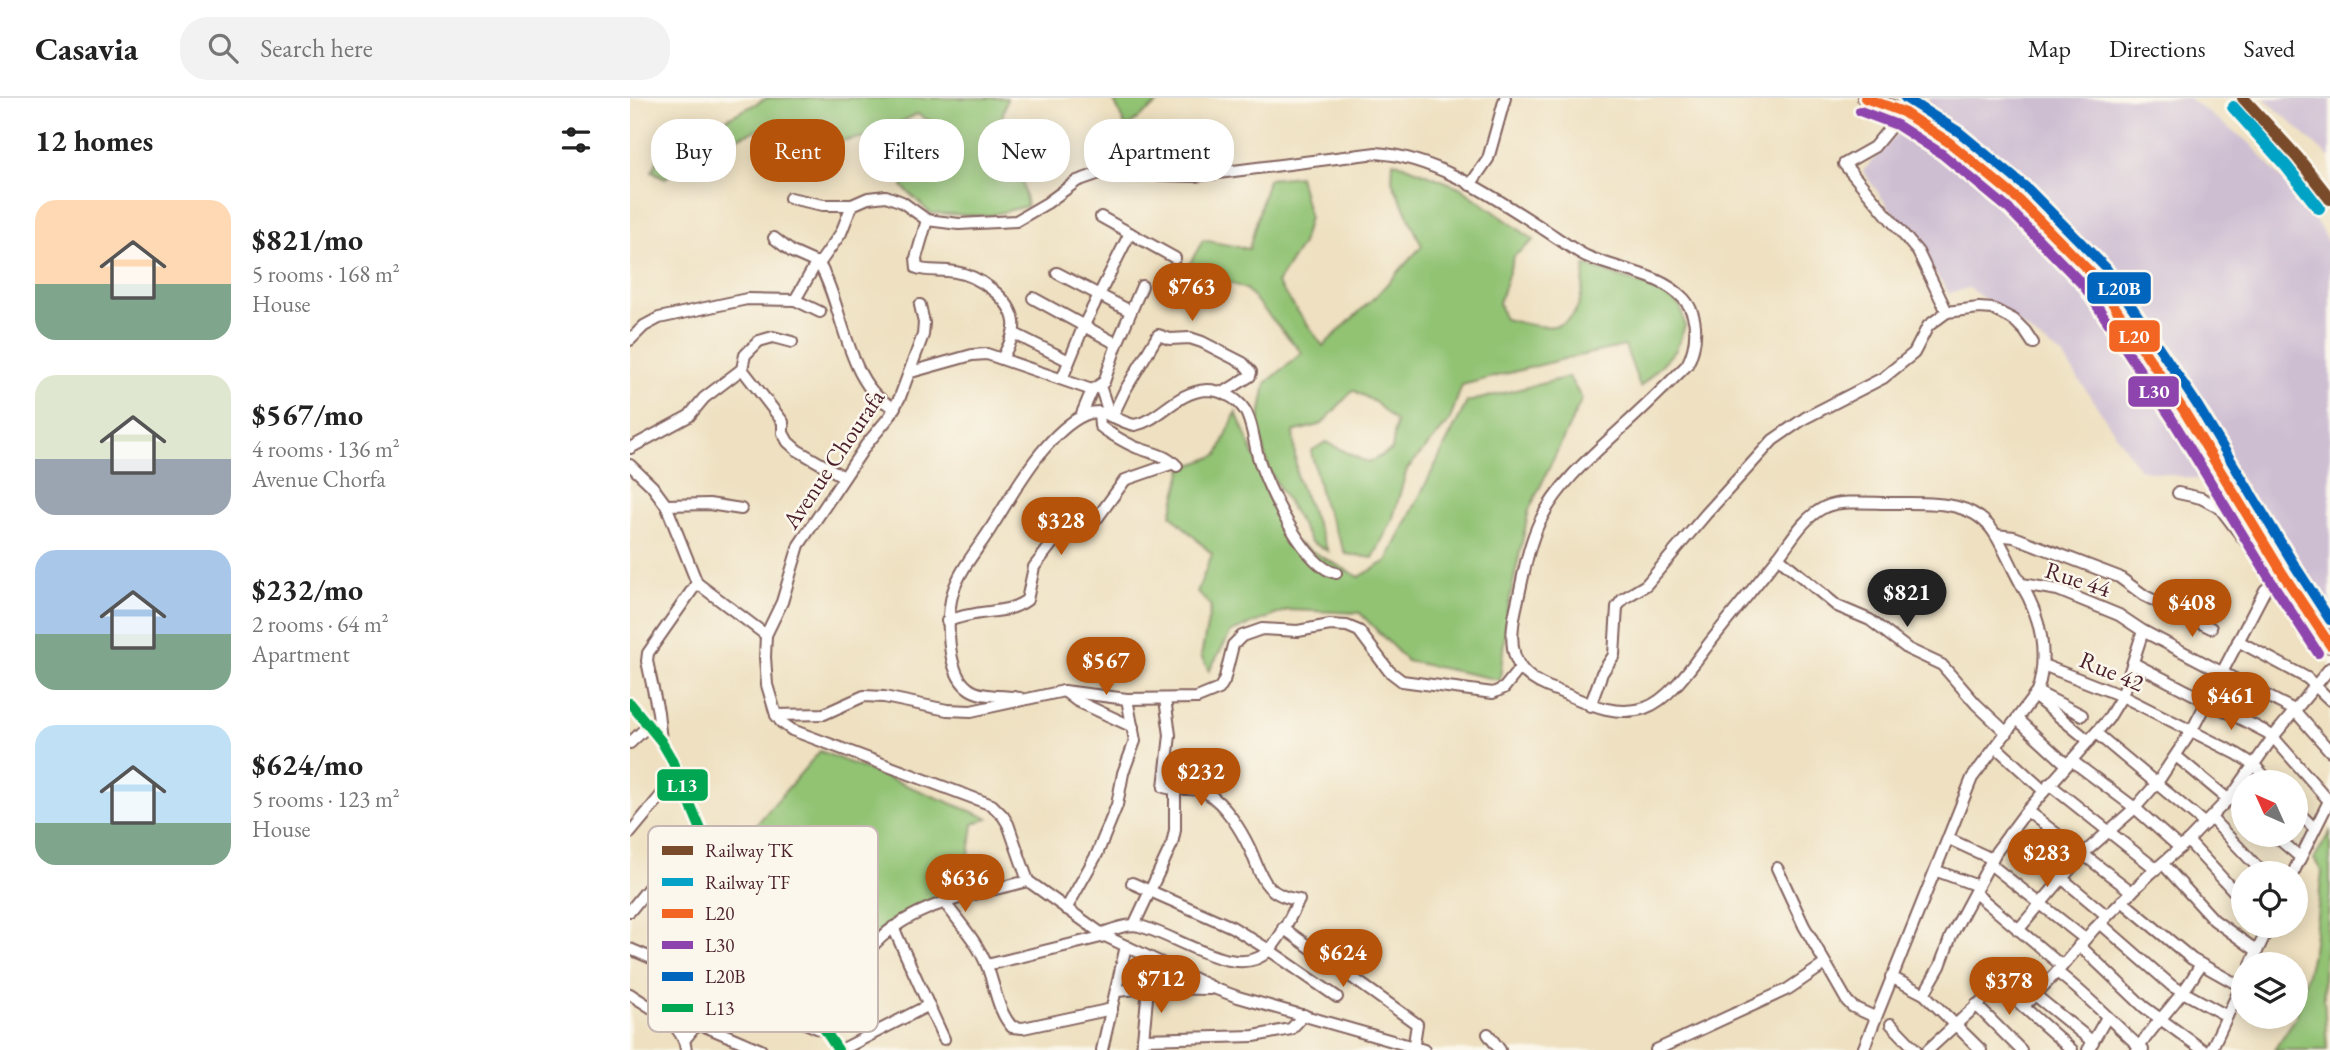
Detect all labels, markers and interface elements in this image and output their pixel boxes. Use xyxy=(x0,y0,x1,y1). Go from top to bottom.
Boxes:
search box xyxy=(180,17,670,80)
text: Casavia xyxy=(35,27,138,70)
icon: search xyxy=(204,29,242,67)
text: Search here xyxy=(260,31,373,65)
text: Map xyxy=(2028,33,2071,64)
text: Directions xyxy=(2109,33,2206,64)
text: Saved xyxy=(2244,33,2295,64)
chip: Buy xyxy=(651,119,736,182)
chip: Rent xyxy=(750,119,845,182)
chip: Filters xyxy=(859,119,964,182)
chip: New xyxy=(978,119,1070,182)
chip: Apartment xyxy=(1084,119,1234,182)
text: 12 homes xyxy=(35,121,153,160)
icon: filters xyxy=(557,121,595,159)
text: $821/mo xyxy=(252,220,363,259)
icon: home xyxy=(91,228,175,312)
text: 5 rooms · 168 m² xyxy=(252,259,400,289)
pin: $763 xyxy=(1151,264,1233,323)
text: $763 xyxy=(1168,271,1216,301)
line badge: L20B xyxy=(2086,271,2152,305)
text: L20B xyxy=(2097,276,2141,301)
text: House xyxy=(252,289,311,319)
line badge: L20 xyxy=(2108,319,2161,353)
text: L20 xyxy=(2118,324,2150,349)
line badge: L30 xyxy=(2127,375,2180,408)
text: L30 xyxy=(2138,379,2170,404)
street label: Avenue Chourafa xyxy=(774,383,891,536)
text: $567/mo xyxy=(252,395,363,434)
icon: home xyxy=(91,403,175,487)
text: 4 rooms · 136 m² xyxy=(252,434,400,464)
text: Avenue Chorfa xyxy=(252,464,386,494)
pin: $328 xyxy=(1020,498,1102,557)
text: $328 xyxy=(1037,505,1085,535)
street label: Rue 44 xyxy=(2041,554,2115,604)
text: $232/mo xyxy=(252,570,363,609)
pin: $821 xyxy=(1866,570,1948,629)
text: $821 xyxy=(1883,577,1931,607)
icon: home xyxy=(91,578,175,662)
pin: $408 xyxy=(2151,580,2233,639)
text: $408 xyxy=(2168,587,2216,617)
text: 2 rooms · 64 m² xyxy=(252,609,389,639)
pin: $567 xyxy=(1065,638,1147,697)
text: Apartment xyxy=(252,639,350,669)
street label: Rue 42 xyxy=(2075,644,2149,699)
text: $567 xyxy=(1082,645,1130,675)
pin: $461 xyxy=(2190,672,2272,732)
text: $461 xyxy=(2207,680,2255,710)
text: $624/mo xyxy=(252,745,363,784)
pin: $232 xyxy=(1160,748,1242,808)
icon: home xyxy=(91,753,175,837)
text: $232 xyxy=(1177,756,1225,786)
line badge: L13 xyxy=(656,768,709,802)
north arrow xyxy=(2231,770,2308,847)
map controls xyxy=(2231,770,2308,1029)
text: L13 xyxy=(666,773,698,798)
text: 5 rooms · 123 m² xyxy=(252,784,400,814)
text: House xyxy=(252,814,311,844)
legend xyxy=(648,826,878,1032)
pin: $283 xyxy=(2006,830,2088,889)
text: $283 xyxy=(2023,837,2071,867)
text: Railway TK xyxy=(705,838,794,863)
pin: $636 xyxy=(924,854,1006,914)
button: locate xyxy=(2231,861,2308,938)
text: $636 xyxy=(941,862,989,892)
text: Railway TF xyxy=(705,870,790,895)
text: L20 xyxy=(705,901,734,926)
pin: $624 xyxy=(1302,930,1384,989)
text: L30 xyxy=(705,933,734,958)
text: $624 xyxy=(1319,937,1367,967)
button: layers xyxy=(2231,952,2308,1029)
pin: $712 xyxy=(1120,956,1202,1015)
pin: $378 xyxy=(1968,958,2050,1017)
text: $712 xyxy=(1137,963,1185,993)
text: L20B xyxy=(705,964,746,989)
text: $378 xyxy=(1985,965,2033,995)
text: L13 xyxy=(705,996,734,1021)

